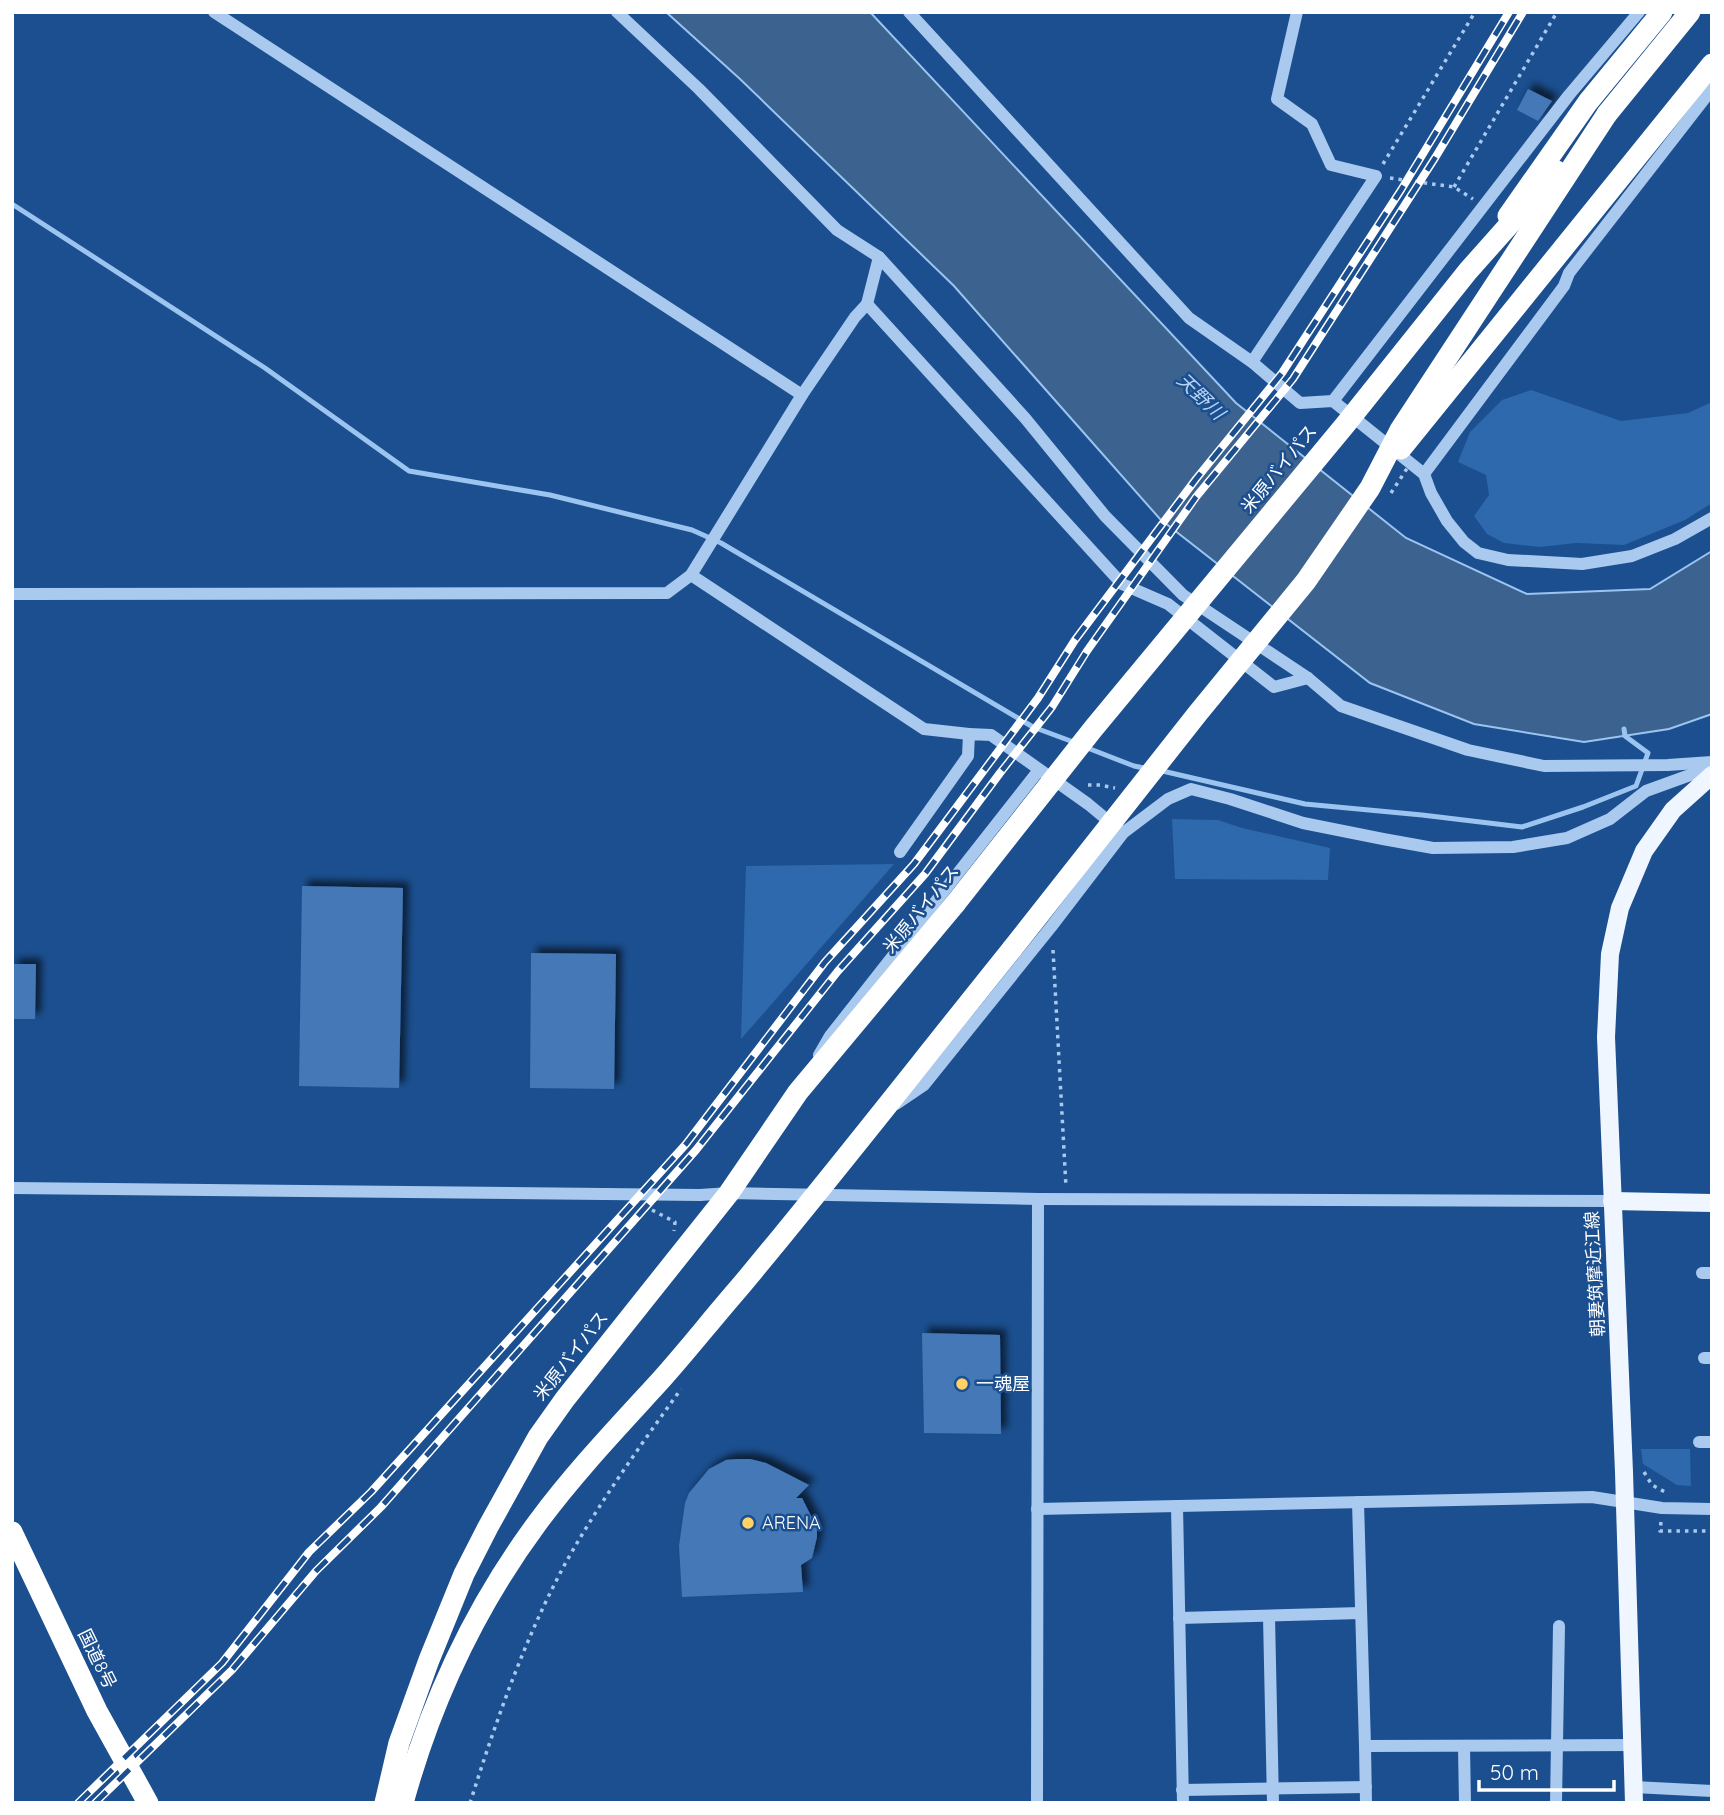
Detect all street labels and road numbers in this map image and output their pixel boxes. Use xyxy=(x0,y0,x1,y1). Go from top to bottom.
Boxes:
street label: 米原バイパス xyxy=(1236,420,1321,518)
street label: 米原バイパス xyxy=(878,860,963,958)
street label: 朝妻筑摩近江線 xyxy=(1580,1211,1609,1338)
street label: 米原バイパス xyxy=(528,1306,613,1405)
street label: 国道8号 xyxy=(73,1625,122,1692)

